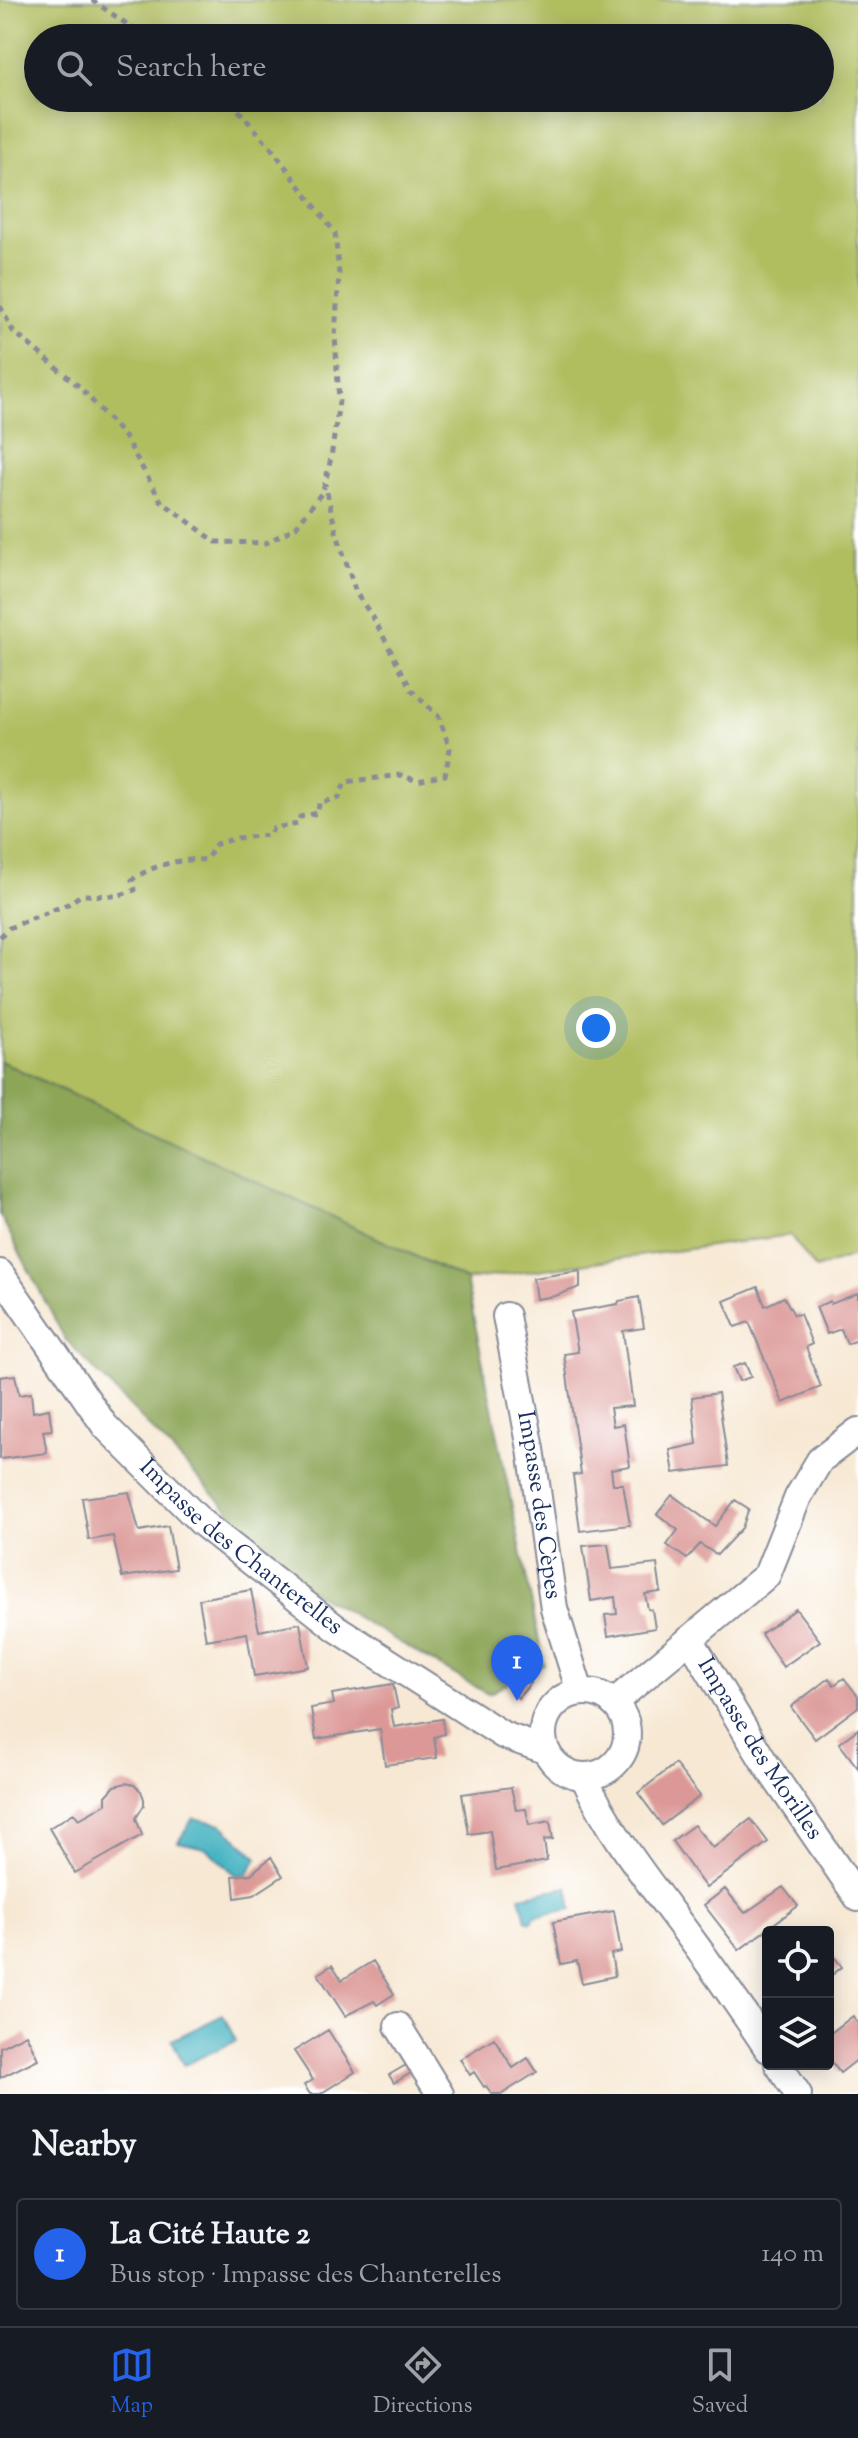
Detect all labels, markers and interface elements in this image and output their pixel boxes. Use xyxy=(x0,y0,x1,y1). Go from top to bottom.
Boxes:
search box xyxy=(24,24,834,112)
icon: search xyxy=(52,46,96,90)
text: Search here xyxy=(116,47,266,90)
your location xyxy=(576,1008,616,1048)
street label: Impasse des Cèpes xyxy=(507,1408,570,1601)
street label: Impasse des Chanterelles xyxy=(131,1452,350,1644)
pin: 1 xyxy=(491,1635,543,1701)
street label: Impasse des Morilles xyxy=(688,1651,830,1847)
map controls xyxy=(762,1926,834,2070)
button: locate xyxy=(762,1926,834,1998)
button: layers xyxy=(762,1998,834,2070)
text: Nearby xyxy=(32,2122,137,2171)
text: La Cité Haute 2 xyxy=(110,2214,310,2257)
text: 1 xyxy=(56,2236,64,2273)
text: 140 m xyxy=(761,2236,824,2273)
text: Bus stop · Impasse des Chanterelles xyxy=(110,2257,501,2294)
tab: Map xyxy=(110,2343,154,2423)
tab: Directions xyxy=(373,2343,472,2423)
tab: Saved xyxy=(692,2343,748,2423)

